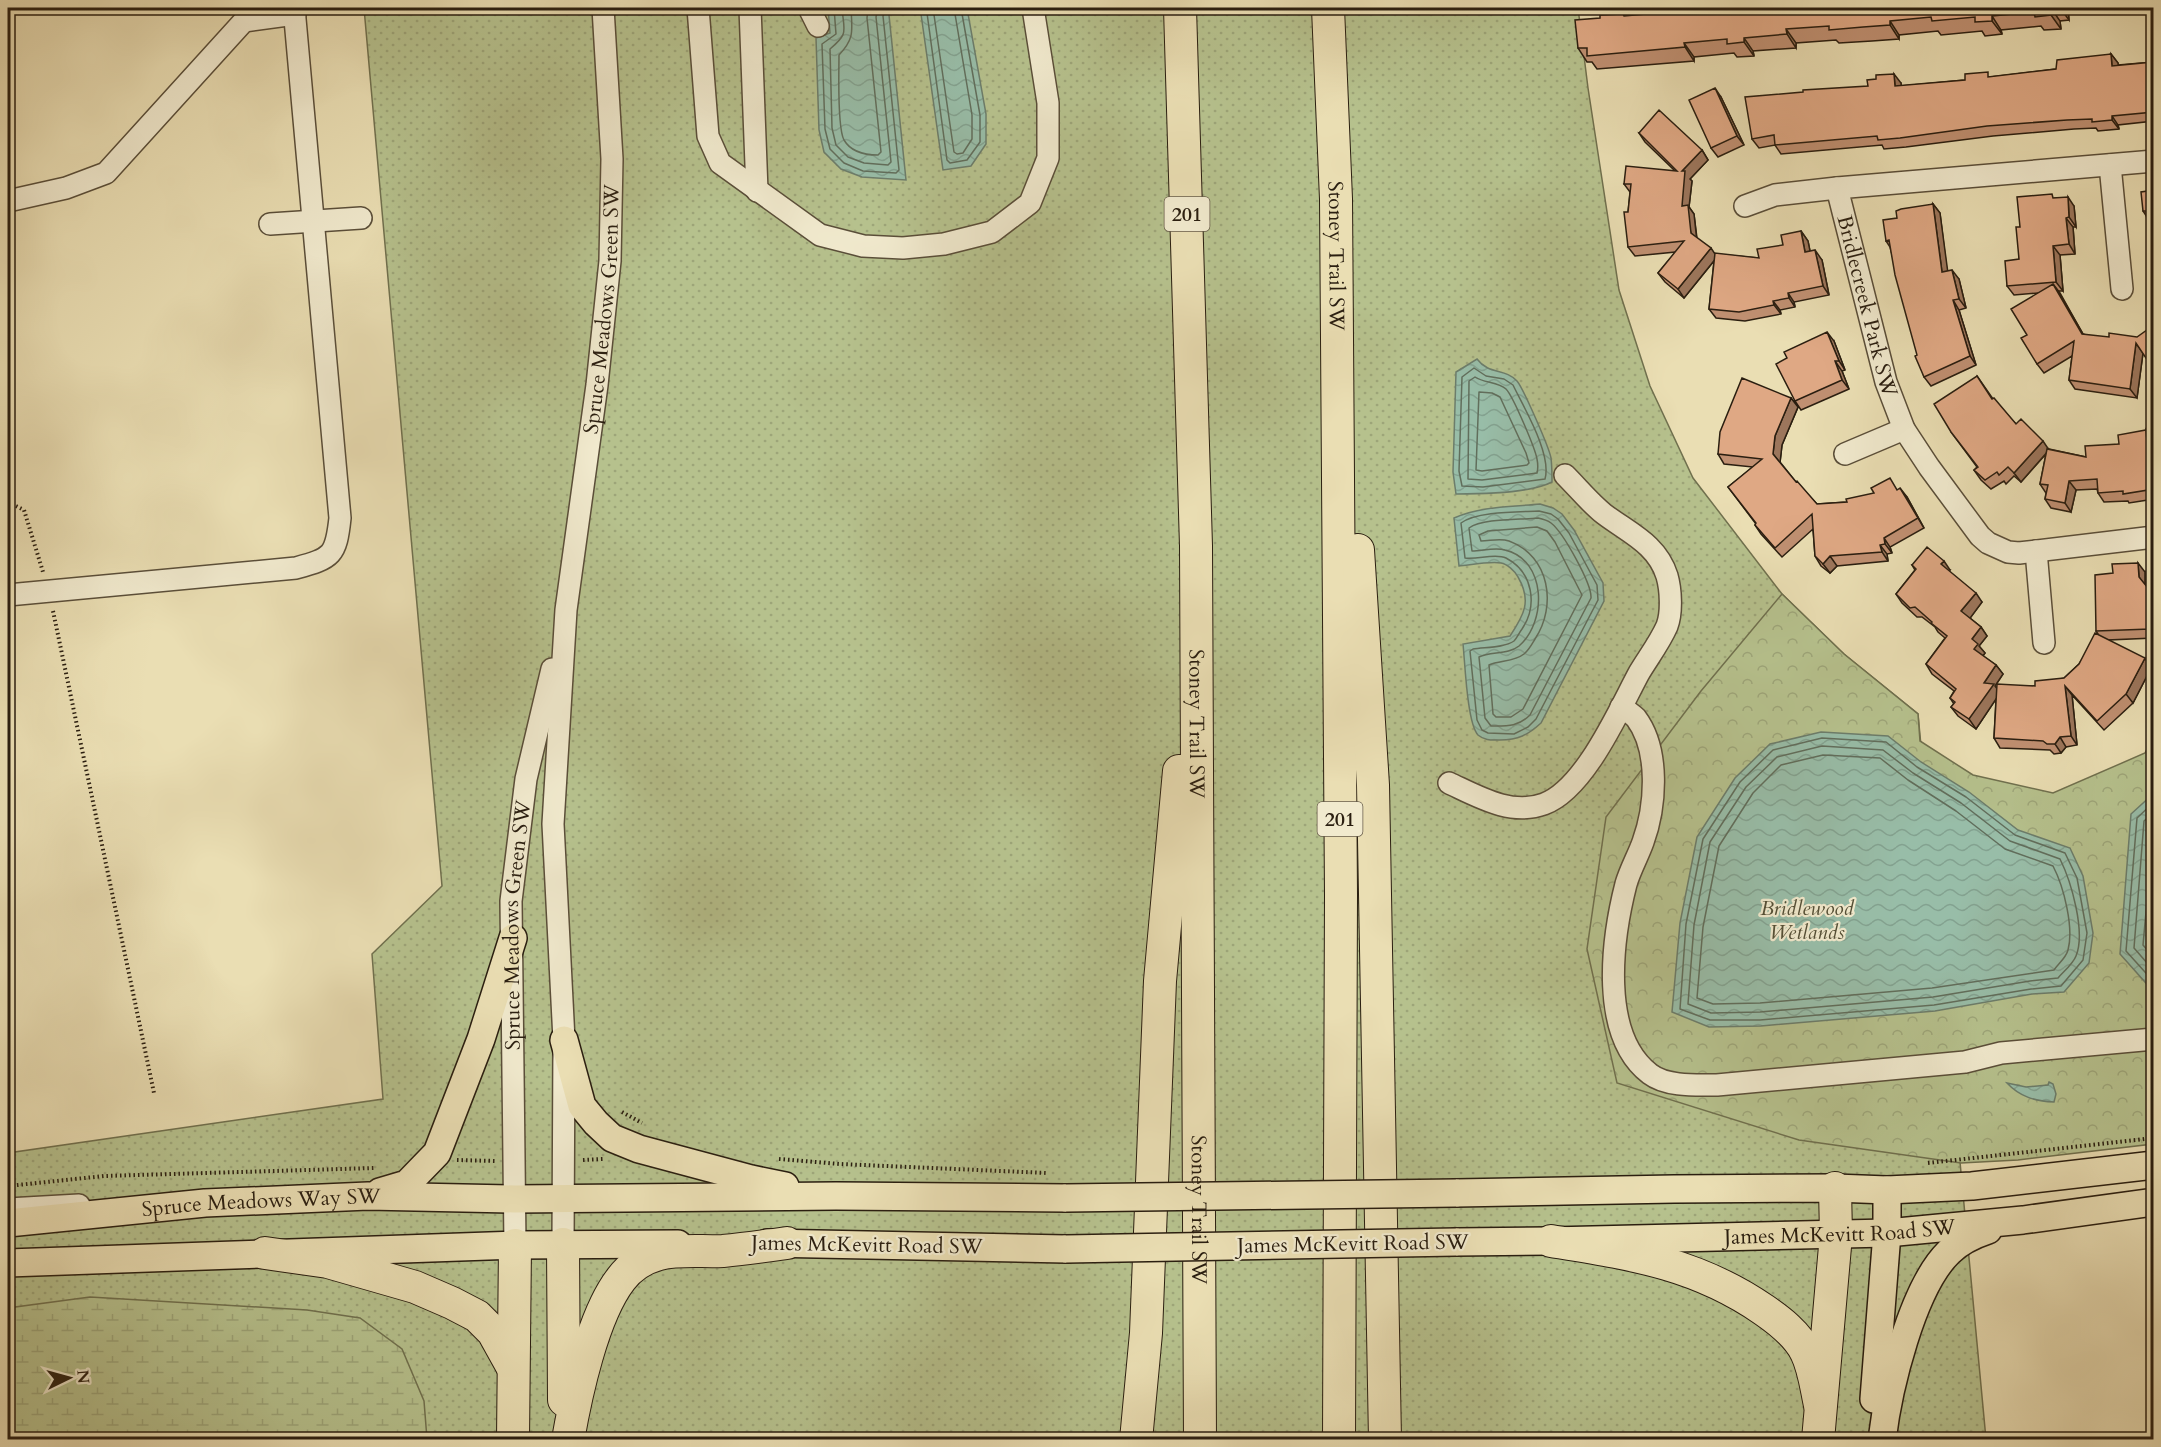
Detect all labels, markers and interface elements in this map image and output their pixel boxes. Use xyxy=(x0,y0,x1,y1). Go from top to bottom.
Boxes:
street label: Stoney Trail SW xyxy=(1321,180,1351,332)
street label: Spruce Meadows Green SW xyxy=(576,183,626,436)
road number: 201 xyxy=(1164,197,1210,231)
street label: Bridlecreek Park SW xyxy=(1830,212,1905,402)
street label: Stoney Trail SW xyxy=(1182,649,1212,799)
street label: Spruce Meadows Green SW xyxy=(496,798,538,1051)
road number: 201 xyxy=(1318,802,1362,836)
park label: Bridlewood Wetlands xyxy=(1760,894,1855,947)
street label: Stoney Trail SW xyxy=(1184,1135,1214,1285)
street label: Spruce Meadows Way SW xyxy=(140,1181,381,1224)
street label: James McKevitt Road SW xyxy=(1721,1212,1958,1251)
street label: James McKevitt Road SW xyxy=(1234,1227,1470,1261)
street label: James McKevitt Road SW xyxy=(748,1228,984,1262)
north arrow xyxy=(39,1348,99,1408)
text: N xyxy=(71,1369,95,1385)

